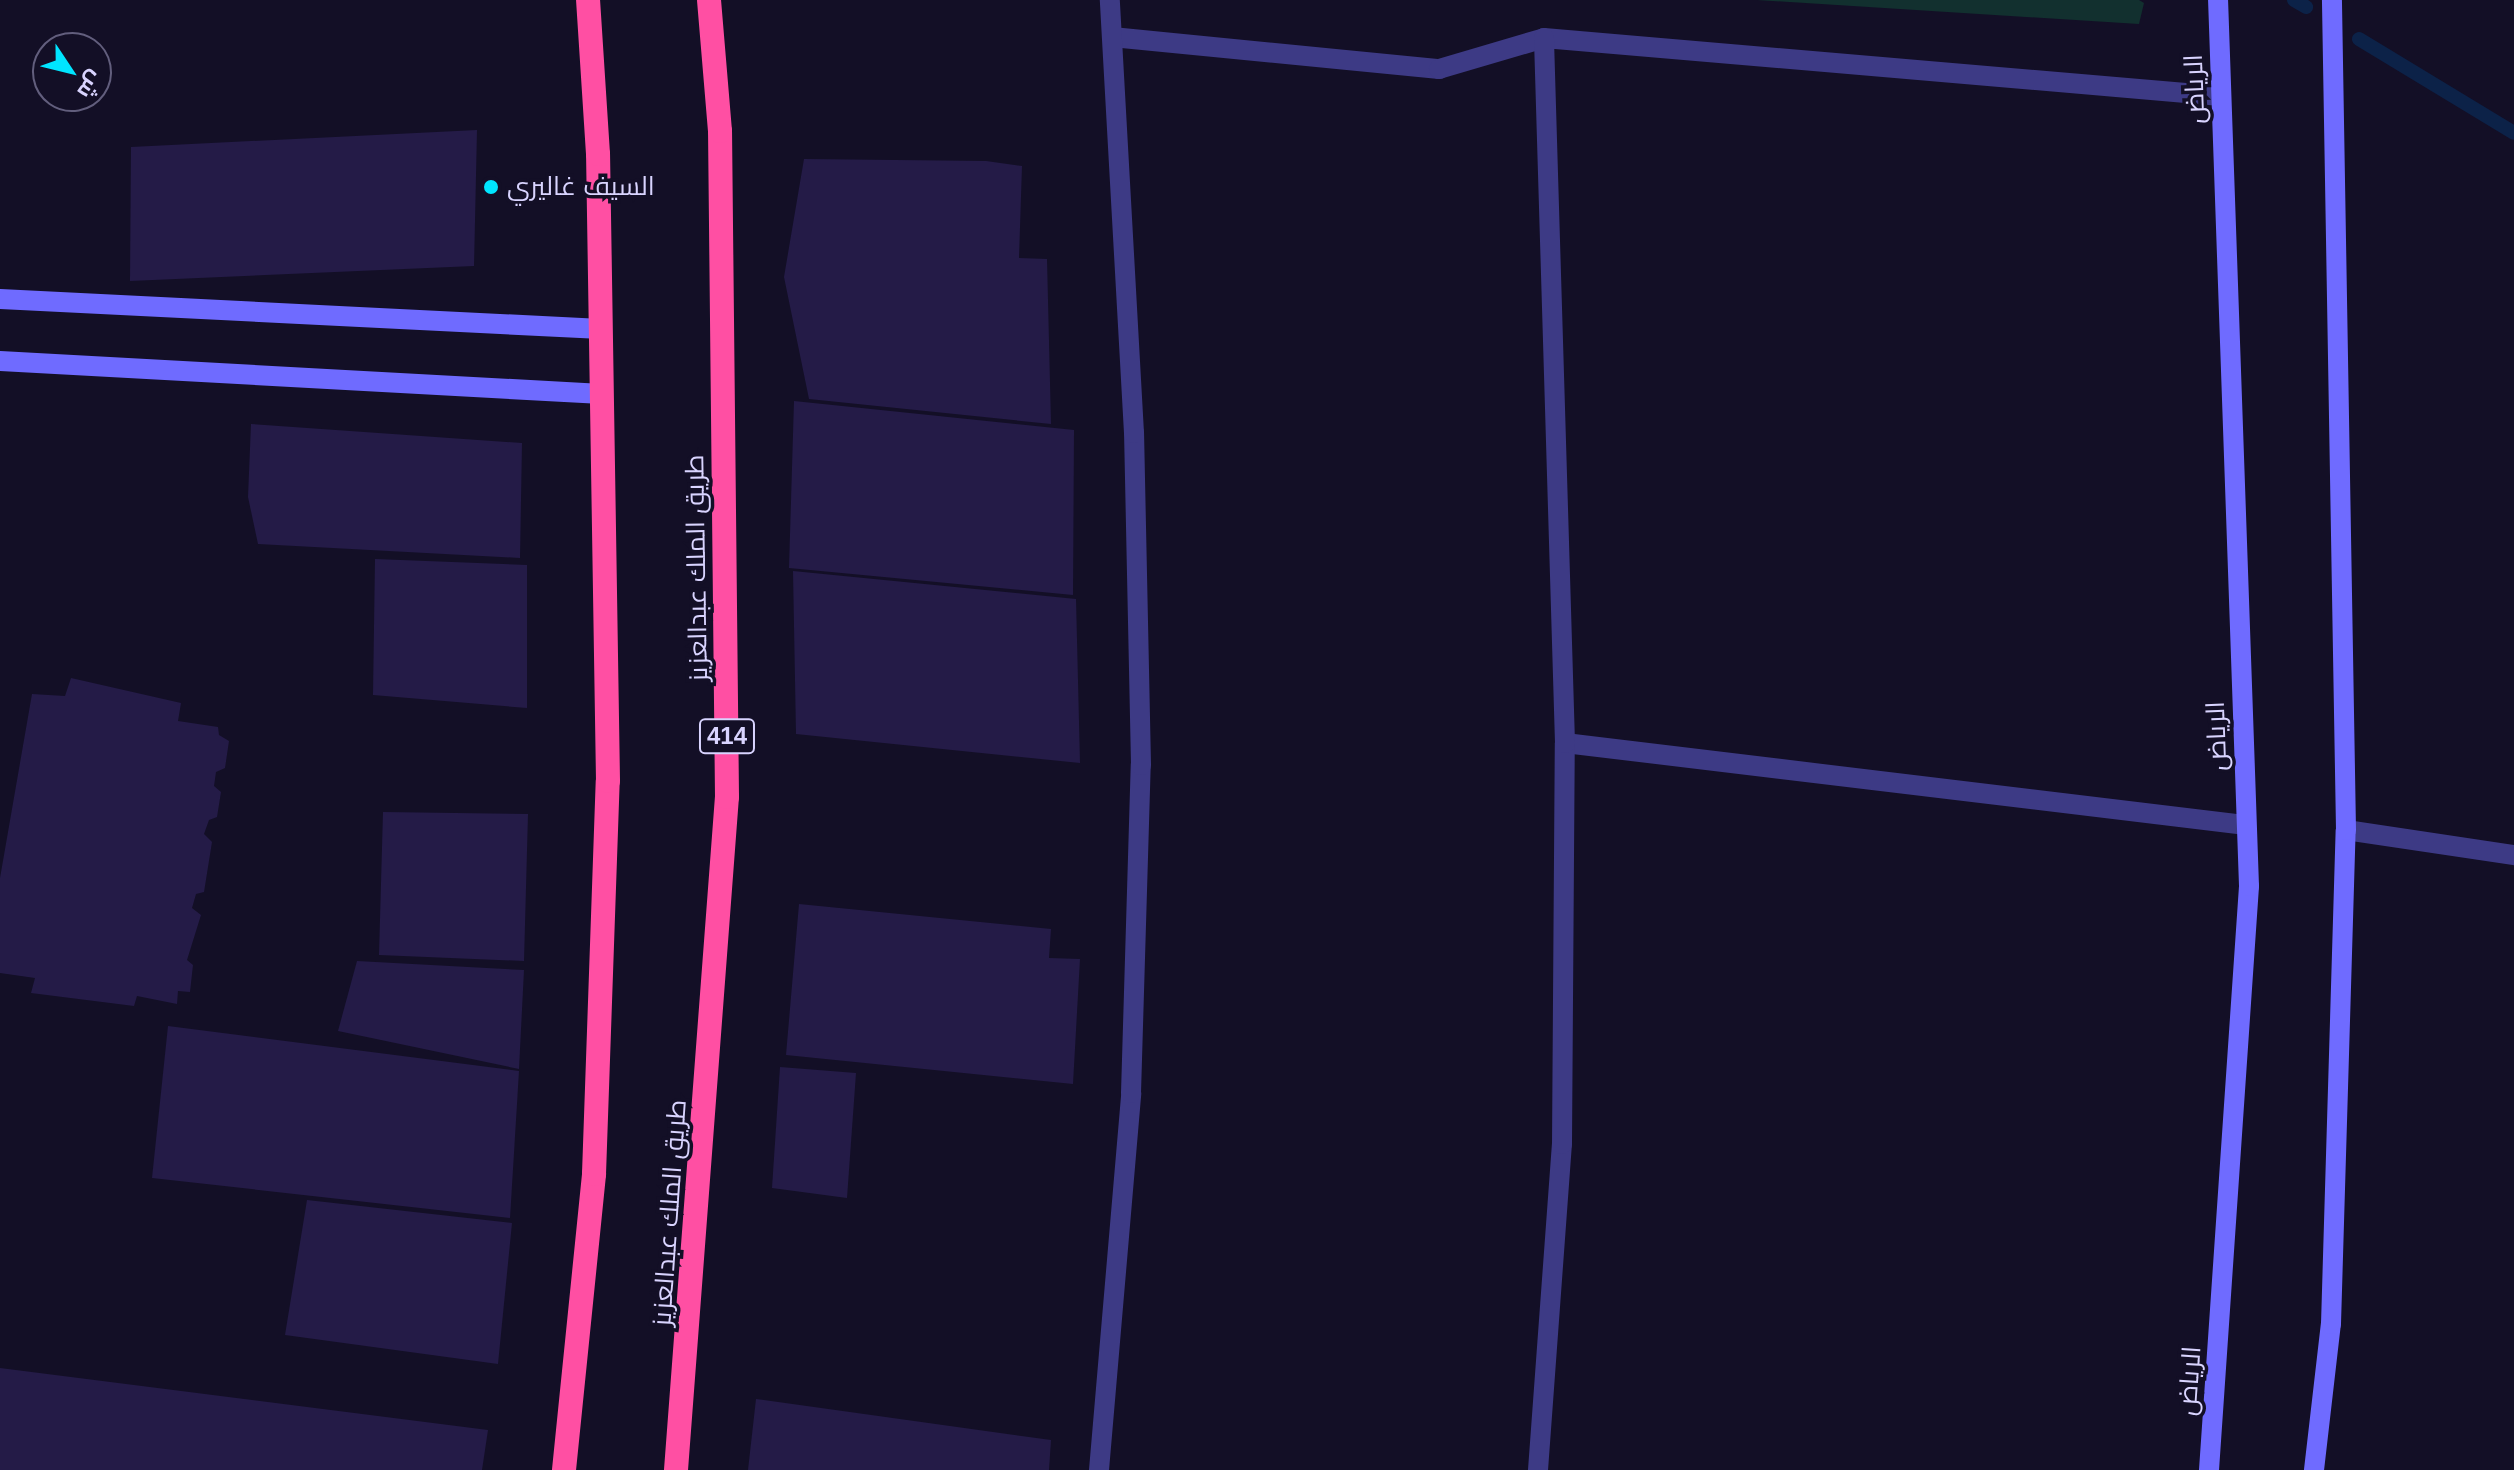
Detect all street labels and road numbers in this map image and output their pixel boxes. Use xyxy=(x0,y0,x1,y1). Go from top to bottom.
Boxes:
street label: الرياض xyxy=(2178,54,2212,124)
street label: طريق الملك عبدالعزيز xyxy=(679,454,715,682)
street label: الرياض xyxy=(2200,701,2234,771)
road number: 414 xyxy=(697,716,757,756)
street label: طريق الملك عبدالعزيز xyxy=(647,1099,693,1327)
street label: الرياض xyxy=(2172,1345,2208,1417)

